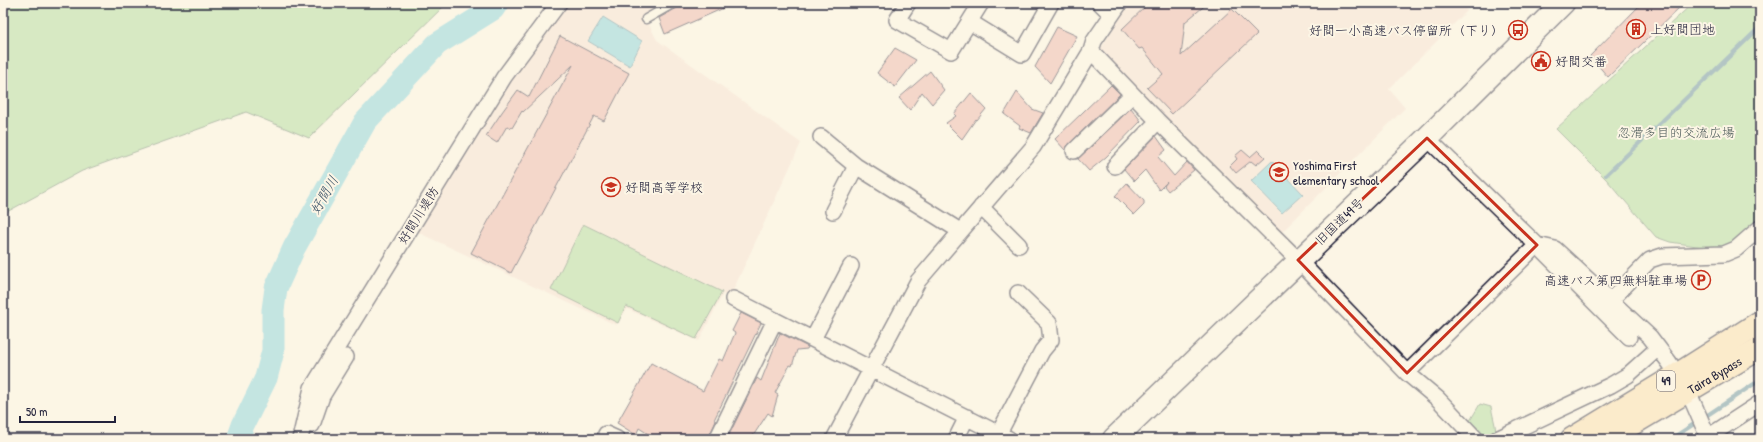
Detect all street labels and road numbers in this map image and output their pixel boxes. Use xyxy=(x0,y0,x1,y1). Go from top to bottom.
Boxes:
street label: 好間川堤防 xyxy=(393,183,443,247)
street label: 旧国道49号 xyxy=(1311,193,1367,249)
street label: Taira Bypass xyxy=(1684,352,1745,398)
road number: 49 xyxy=(1657,371,1675,391)

